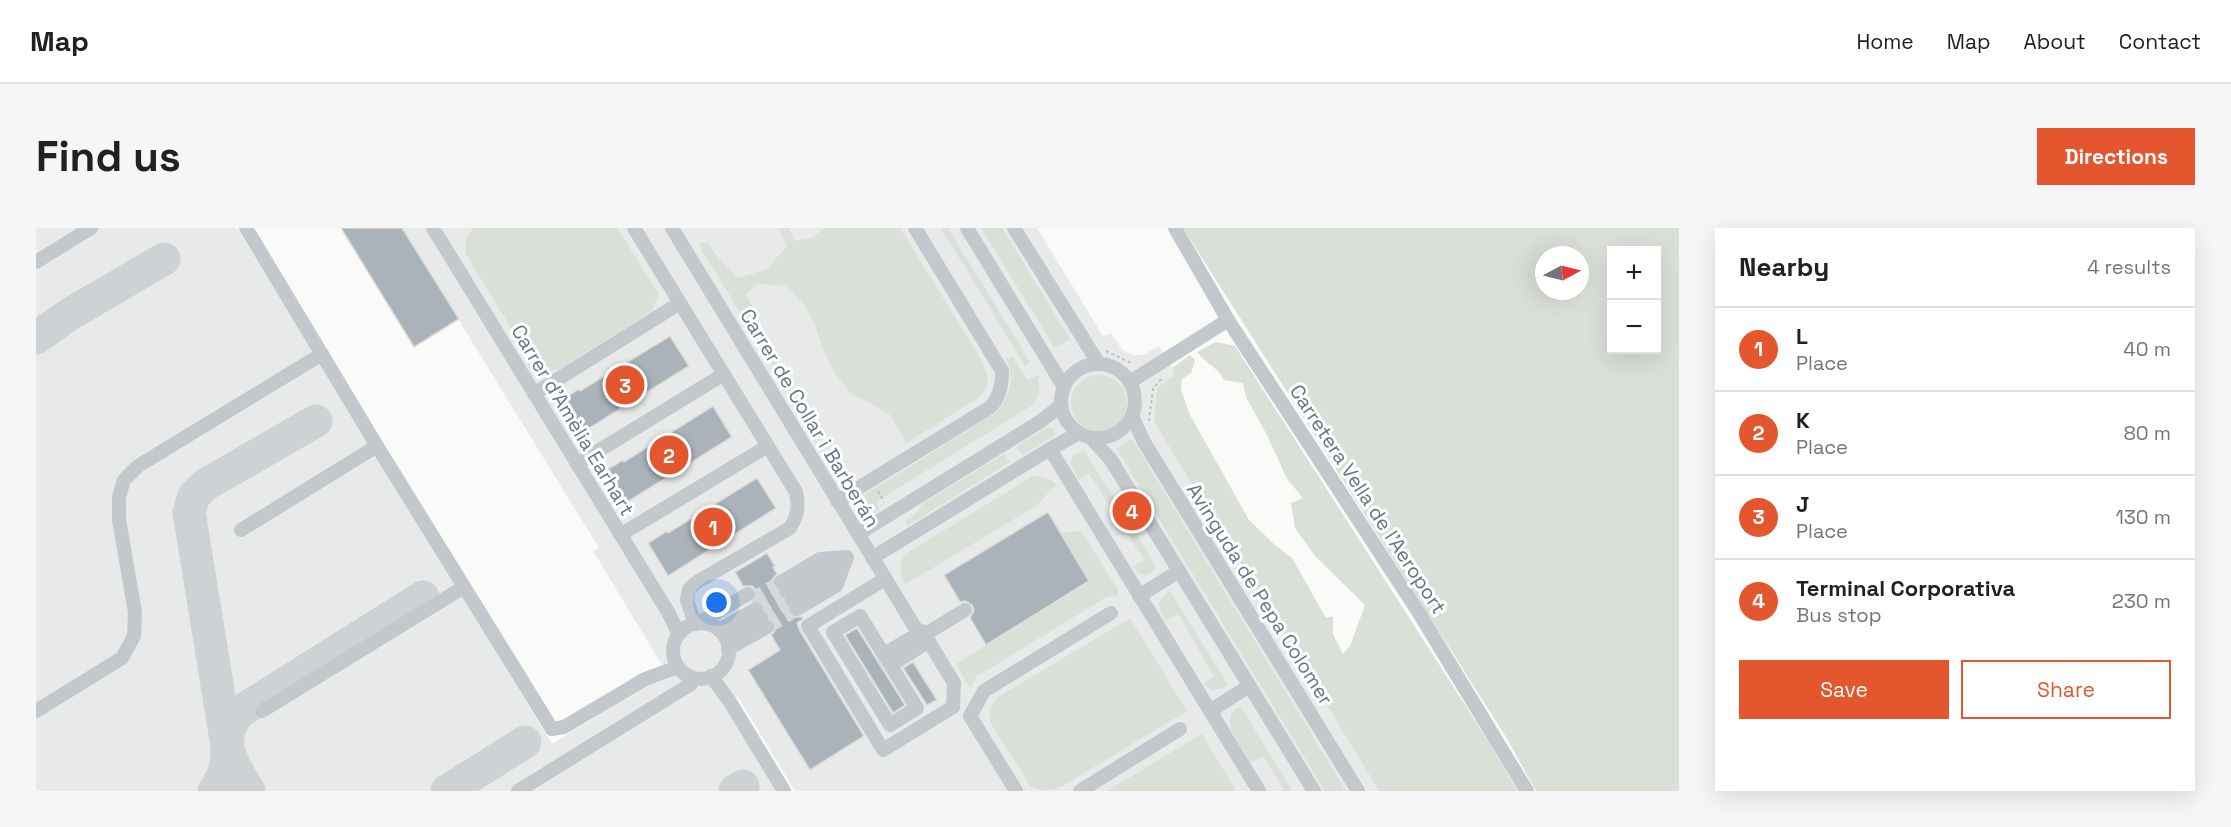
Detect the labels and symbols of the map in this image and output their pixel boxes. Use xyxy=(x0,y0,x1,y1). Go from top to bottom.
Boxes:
north arrow xyxy=(1535,246,1589,300)
street label: Carrer de Collar i Barberán xyxy=(734,304,886,532)
street label: Carrer d'Amèlia Earhart xyxy=(506,320,640,520)
pin: 3 xyxy=(606,362,644,408)
street label: Carretera Vella de l'Aeroport xyxy=(1284,379,1452,619)
pin: 2 xyxy=(650,432,688,478)
street label: Avinguda de Pepa Colomer xyxy=(1181,478,1339,710)
pin: 4 xyxy=(1112,488,1152,534)
pin: 1 xyxy=(694,504,732,550)
your location xyxy=(702,588,731,617)

